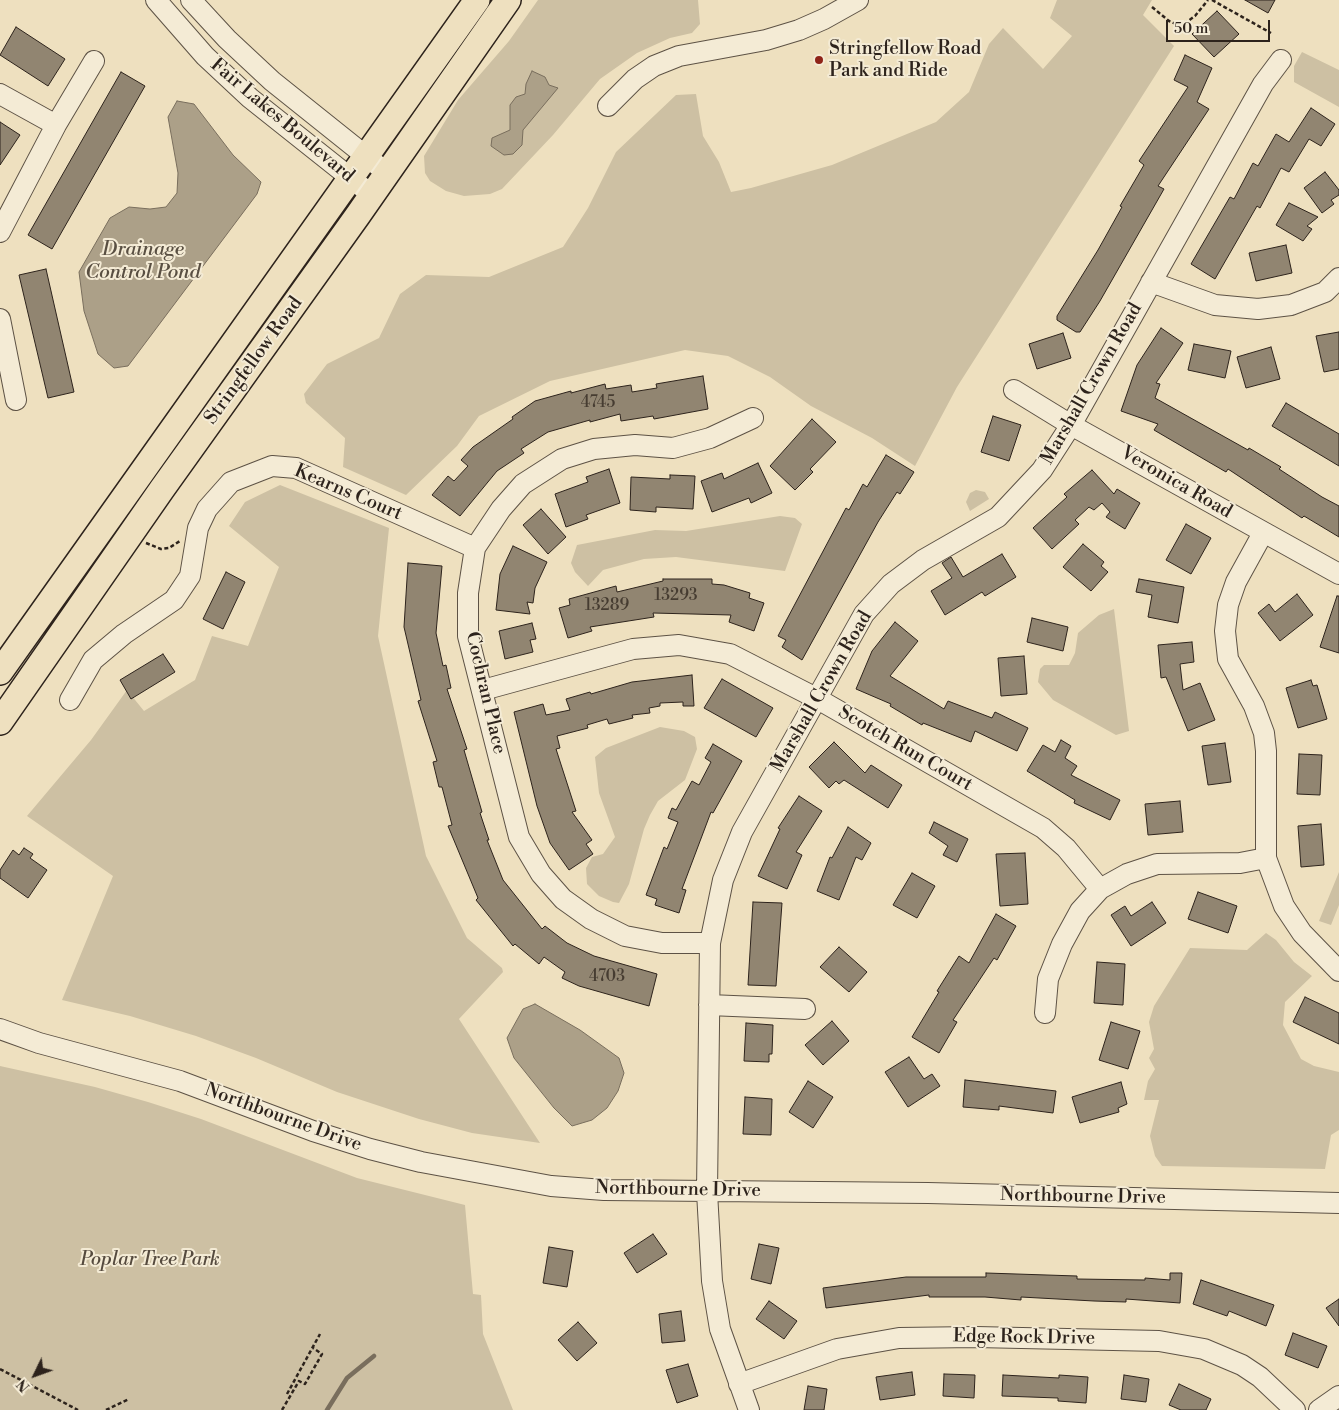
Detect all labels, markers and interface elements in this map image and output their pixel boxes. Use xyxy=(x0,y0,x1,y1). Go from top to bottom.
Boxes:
scale bar xyxy=(1169,10,1273,42)
text: 50 m xyxy=(1174,19,1208,38)
place label: Stringfellow Road Park and Ride xyxy=(829,38,981,82)
street label: Fair Lakes Boulevard xyxy=(205,54,359,188)
marker: Stringfellow Road Park and Ride xyxy=(813,54,825,66)
water label: Drainage Control Pond xyxy=(85,238,201,285)
street label: Stringfellow Road xyxy=(200,293,308,429)
street label: Marshall Crown Road xyxy=(1036,299,1148,469)
house number: 4745 xyxy=(581,393,615,413)
street label: Veronica Road xyxy=(1116,442,1236,524)
street label: Kearns Court xyxy=(291,460,405,526)
house number: 13293 xyxy=(654,586,698,606)
house number: 13289 xyxy=(585,596,629,616)
street label: Marshall Crown Road xyxy=(766,607,878,777)
street label: Cochran Place xyxy=(460,630,510,756)
street label: Scotch Run Court xyxy=(834,701,976,797)
house number: 4703 xyxy=(589,967,625,987)
street label: Northbourne Drive xyxy=(201,1079,365,1157)
street label: Northbourne Drive xyxy=(595,1177,761,1203)
street label: Northbourne Drive xyxy=(1000,1184,1166,1210)
park label: Poplar Tree Park xyxy=(80,1249,220,1271)
street label: Edge Rock Drive xyxy=(953,1325,1095,1351)
north arrow xyxy=(10,1350,60,1400)
text: N xyxy=(13,1375,34,1395)

